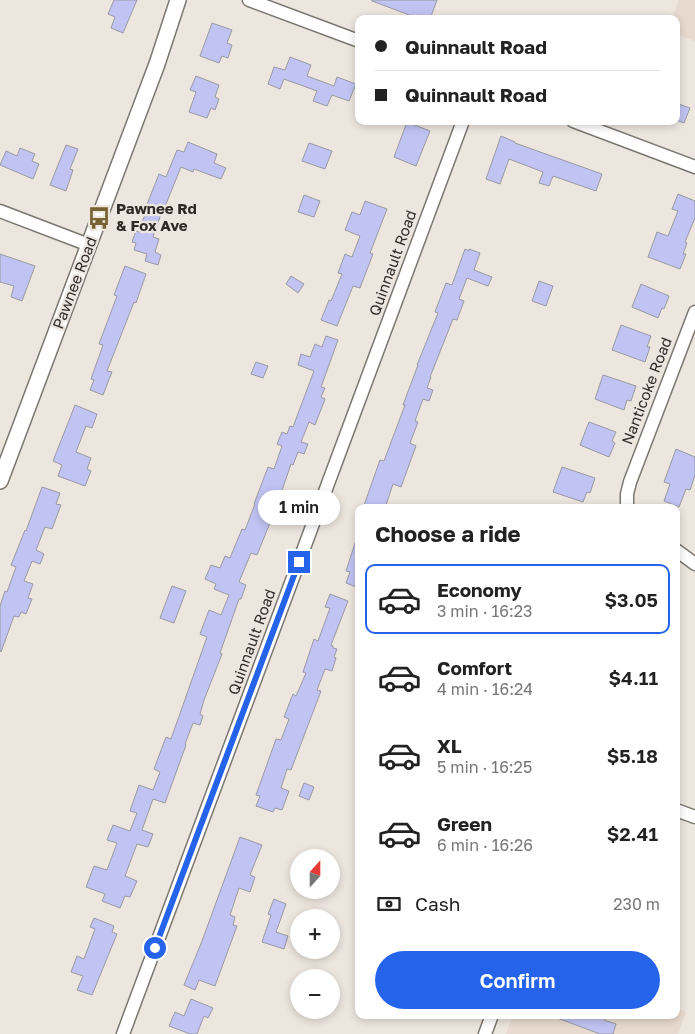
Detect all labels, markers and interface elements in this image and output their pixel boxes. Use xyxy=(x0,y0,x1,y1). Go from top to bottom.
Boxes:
text: Quinnault Road xyxy=(405,35,547,58)
text: Quinnault Road xyxy=(405,83,547,106)
place label: Pawnee Rd & Fox Ave xyxy=(116,199,197,234)
bus stop icon: Pawnee Rd & Fox Ave xyxy=(86,205,112,231)
street label: Quinnault Road xyxy=(365,207,420,318)
street label: Pawnee Road xyxy=(48,234,100,331)
street label: Nanticoke Road xyxy=(617,334,675,447)
callout: 1 min xyxy=(258,490,340,524)
text: 1 min xyxy=(279,497,319,517)
text: Choose a ride xyxy=(375,520,521,547)
route end xyxy=(288,551,310,573)
icon: car xyxy=(377,577,422,622)
text: Economy xyxy=(437,578,522,601)
street label: Quinnault Road xyxy=(224,586,279,697)
text: $3.05 xyxy=(605,588,658,611)
text: 3 min · 16:23 xyxy=(437,601,532,621)
icon: car xyxy=(377,655,422,700)
text: Comfort xyxy=(437,656,512,679)
text: $4.11 xyxy=(609,666,658,689)
text: 4 min · 16:24 xyxy=(437,679,533,699)
icon: car xyxy=(377,733,422,778)
text: XL xyxy=(437,734,462,757)
text: $5.18 xyxy=(607,744,658,767)
text: 5 min · 16:25 xyxy=(437,757,532,777)
icon: car xyxy=(377,811,422,856)
text: Green xyxy=(437,812,492,835)
text: $2.41 xyxy=(607,822,658,845)
text: 6 min · 16:26 xyxy=(437,835,533,855)
north arrow xyxy=(290,849,340,899)
map controls xyxy=(290,849,340,1019)
icon: cash xyxy=(375,890,403,918)
text: Cash xyxy=(415,892,460,915)
text: 230 m xyxy=(613,894,660,914)
button: + xyxy=(290,909,340,959)
route start xyxy=(144,937,166,959)
button: Confirm xyxy=(375,951,660,1009)
button: − xyxy=(290,969,340,1019)

